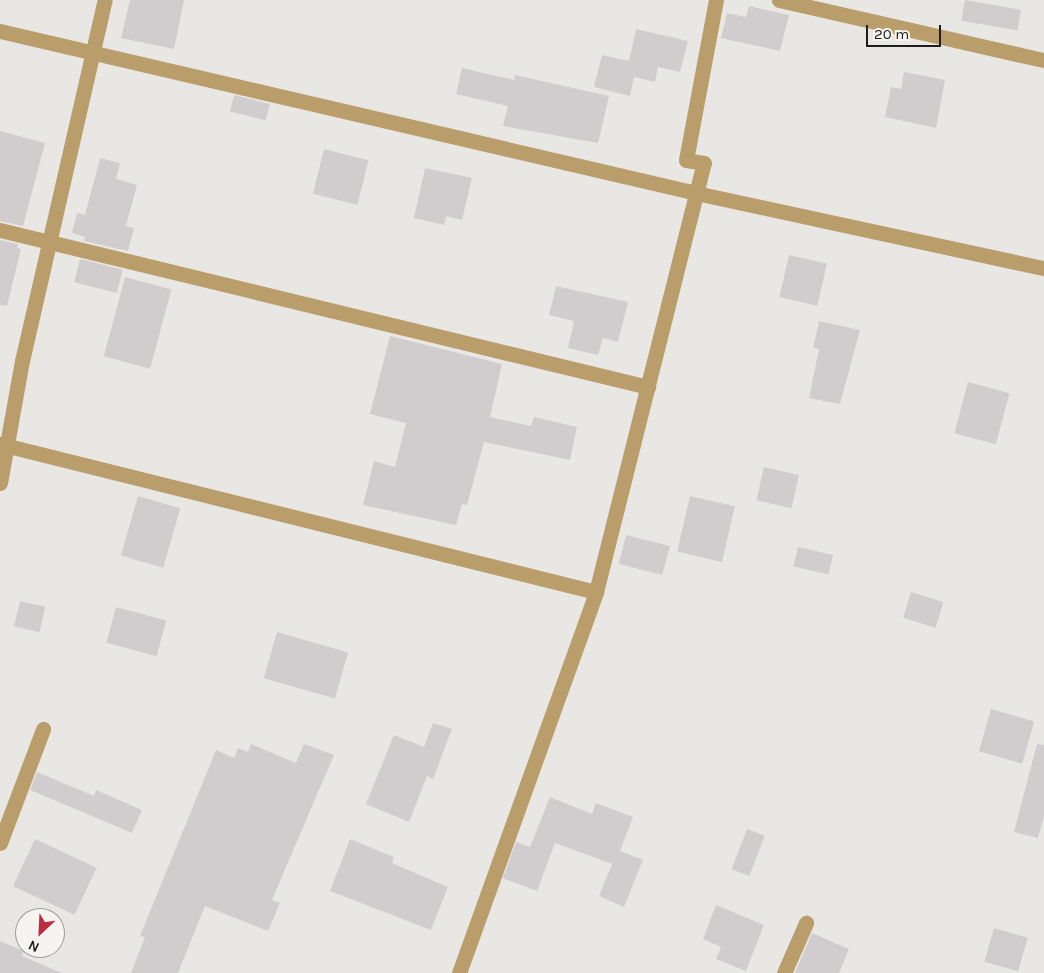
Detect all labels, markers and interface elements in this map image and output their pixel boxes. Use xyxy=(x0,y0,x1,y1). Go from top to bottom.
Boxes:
scale bar xyxy=(869,15,944,47)
text: 20 m xyxy=(874,25,909,43)
north arrow xyxy=(15,908,65,958)
text: N xyxy=(26,936,42,956)

